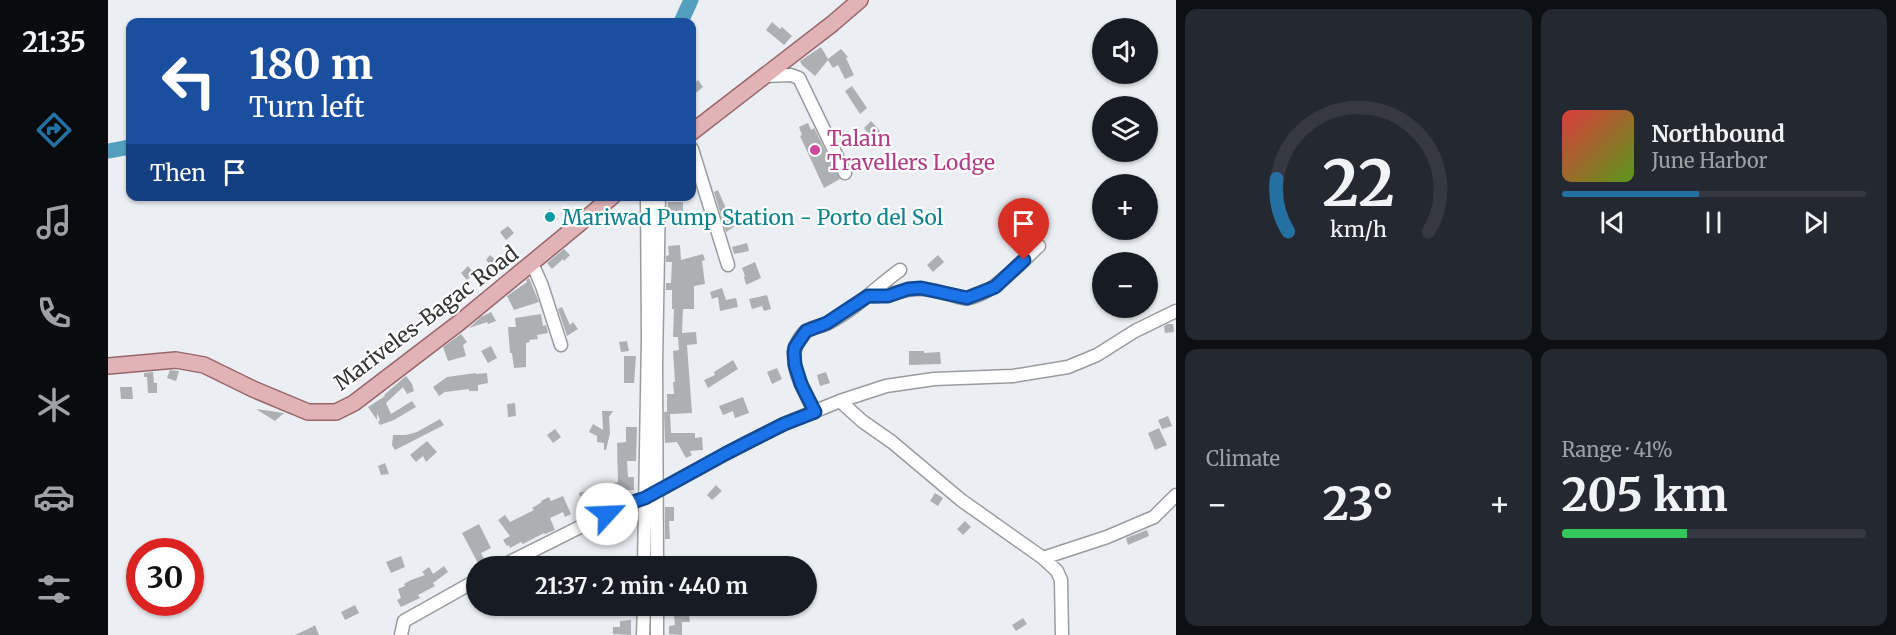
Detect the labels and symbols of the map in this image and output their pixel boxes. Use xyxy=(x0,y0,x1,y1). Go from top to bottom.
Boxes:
place label: Talain Travellers Lodge xyxy=(827,125,995,176)
marker: Talain Travellers Lodge xyxy=(808,143,822,157)
pin xyxy=(998,198,1049,260)
place label: Mariwad Pump Station - Porto del Sol xyxy=(562,204,944,231)
marker: Mariwad Pump Station - Porto del Sol xyxy=(543,210,557,224)
street label: Mariveles-Bagac Road xyxy=(329,240,524,396)
position arrow xyxy=(575,482,639,546)
speed limit sign: 30 xyxy=(126,538,204,616)

